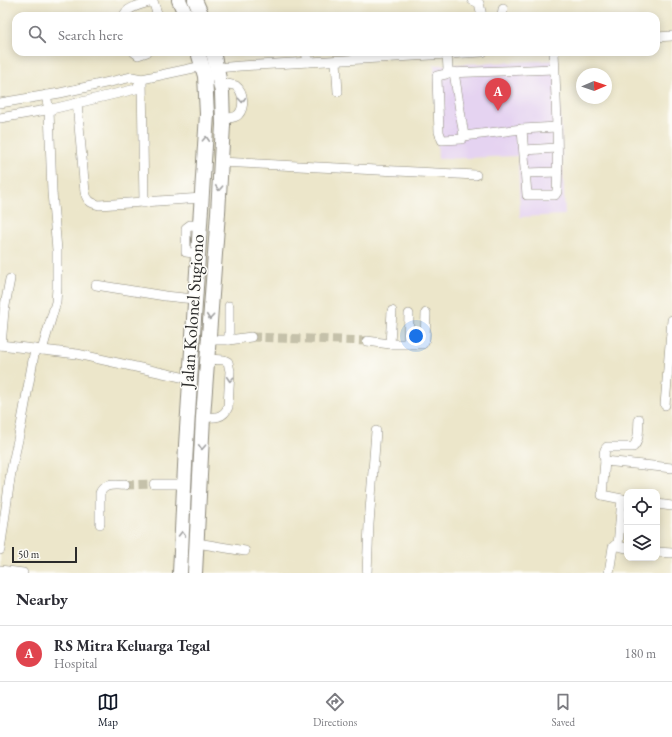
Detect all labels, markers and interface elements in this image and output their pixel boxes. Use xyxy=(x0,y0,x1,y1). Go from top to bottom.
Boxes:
search box xyxy=(12,12,660,56)
icon: search xyxy=(26,23,48,45)
text: Search here xyxy=(58,25,123,44)
north arrow xyxy=(576,68,612,104)
pin: A xyxy=(485,78,511,111)
one-way arrow xyxy=(237,97,246,103)
one-way arrow xyxy=(201,136,210,142)
one-way arrow xyxy=(215,185,224,191)
street label: Jalan Kolonel Sugiono xyxy=(175,233,209,391)
one-way arrow xyxy=(206,314,215,320)
your location xyxy=(406,326,426,346)
one-way arrow xyxy=(225,376,234,382)
one-way arrow xyxy=(198,444,206,450)
map controls xyxy=(624,489,660,561)
button: locate xyxy=(624,489,660,525)
button: layers xyxy=(624,525,660,561)
one-way arrow xyxy=(178,531,186,537)
scale bar xyxy=(12,545,77,564)
text: 50 m xyxy=(18,547,39,561)
text: Nearby xyxy=(16,588,68,610)
text: RS Mitra Keluarga Tegal xyxy=(54,636,210,655)
text: A xyxy=(24,645,34,662)
text: 180 m xyxy=(625,645,656,662)
text: Hospital xyxy=(54,655,98,672)
tab: Map xyxy=(97,691,119,729)
tab: Directions xyxy=(313,691,357,729)
tab: Saved xyxy=(551,691,575,729)

